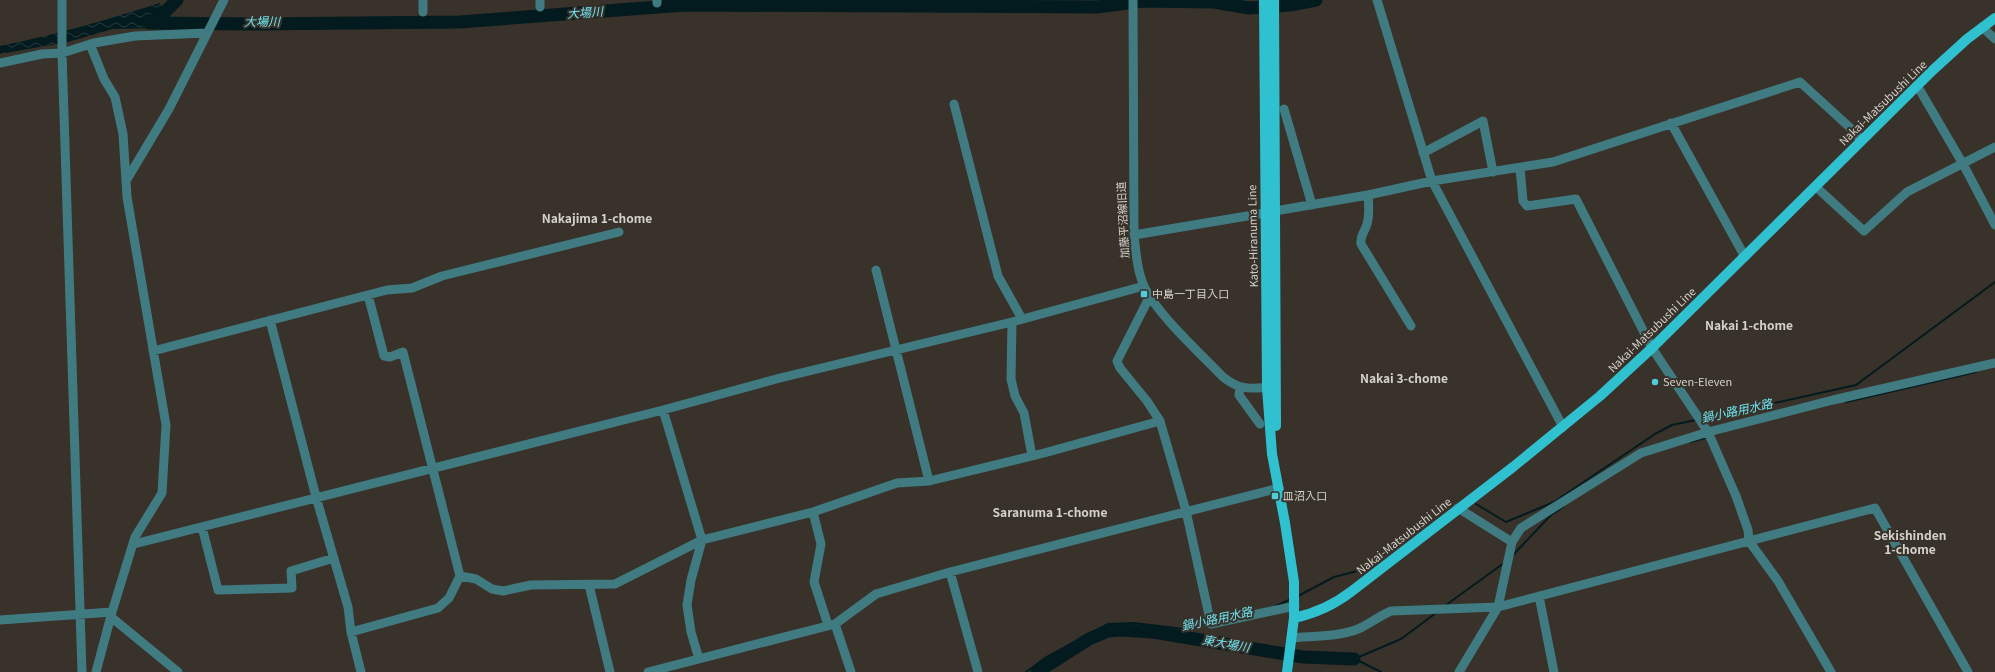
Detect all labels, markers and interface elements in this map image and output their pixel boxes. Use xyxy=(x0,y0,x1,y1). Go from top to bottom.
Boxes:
water label: 大場川 xyxy=(566,2,605,21)
water label: 大場川 xyxy=(244,12,282,29)
street label: Nakai-Matsubushi Line xyxy=(1835,56,1930,148)
street label: 加藤平沼線旧道 xyxy=(1112,181,1132,259)
street label: Kato-Hiranuma Line xyxy=(1243,184,1261,288)
district label: Nakajima 1-chome xyxy=(542,209,652,226)
street label: Nakai-Matsubushi Line xyxy=(1604,283,1699,375)
place label: 中島一丁目入口 xyxy=(1152,285,1229,301)
marker: 中島一丁目入口 xyxy=(1139,289,1149,299)
district label: Nakai 1-chome xyxy=(1705,316,1793,333)
district label: Nakai 3-chome xyxy=(1360,369,1448,386)
place label: Seven-Eleven xyxy=(1663,373,1732,389)
marker: Seven-Eleven xyxy=(1650,377,1660,387)
water label: 鍋小路用水路 xyxy=(1700,394,1775,425)
place label: 皿沼入口 xyxy=(1283,487,1327,503)
marker: 皿沼入口 xyxy=(1270,491,1280,501)
street label: Nakai-Matsubushi Line xyxy=(1353,493,1454,577)
district label: Saranuma 1-chome xyxy=(993,503,1107,520)
district label: Sekishinden 1-chome xyxy=(1874,526,1946,557)
water label: 鍋小路用水路 xyxy=(1180,602,1255,633)
water label: 東大場川 xyxy=(1201,630,1253,655)

